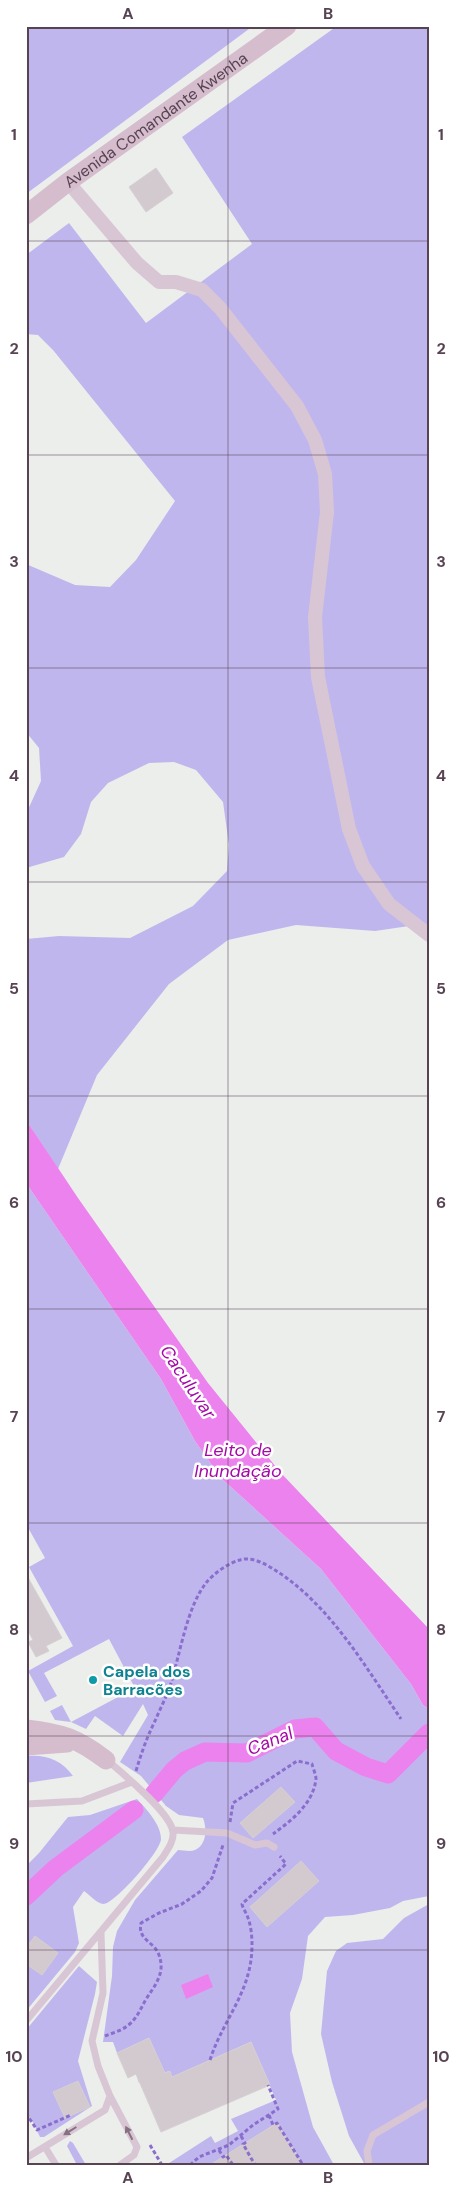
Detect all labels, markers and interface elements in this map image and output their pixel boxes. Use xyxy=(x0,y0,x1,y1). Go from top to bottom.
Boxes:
text: A xyxy=(122,3,134,24)
text: B xyxy=(323,3,333,24)
street label: Avenida Comandante Kwenha xyxy=(60,47,252,193)
text: 1 xyxy=(11,124,17,145)
text: 1 xyxy=(438,124,444,145)
text: 2 xyxy=(9,338,19,359)
text: 2 xyxy=(436,338,446,359)
text: 3 xyxy=(9,551,19,572)
text: 3 xyxy=(436,551,446,572)
text: 4 xyxy=(9,765,19,786)
text: 4 xyxy=(436,765,446,786)
text: 5 xyxy=(9,978,19,999)
text: 5 xyxy=(436,978,446,999)
text: 6 xyxy=(9,1192,19,1213)
text: 6 xyxy=(436,1192,446,1213)
water label: Caculuvar xyxy=(155,1340,222,1425)
text: 7 xyxy=(10,1406,19,1427)
text: 7 xyxy=(437,1406,446,1427)
water label: Leito de Inundação xyxy=(194,1438,282,1483)
text: 8 xyxy=(9,1619,19,1640)
text: 8 xyxy=(436,1619,446,1640)
place label: Capela dos Barracões xyxy=(103,1661,190,1700)
marker: Capela dos Barracões xyxy=(87,1674,99,1686)
water label: Canal xyxy=(244,1721,297,1761)
text: 9 xyxy=(9,1833,19,1854)
text: 9 xyxy=(436,1833,446,1854)
text: 10 xyxy=(5,2046,23,2067)
text: 10 xyxy=(432,2046,450,2067)
one-way arrow xyxy=(125,2126,133,2140)
one-way arrow xyxy=(63,2127,76,2136)
text: A xyxy=(122,2167,134,2188)
text: B xyxy=(323,2167,333,2188)

